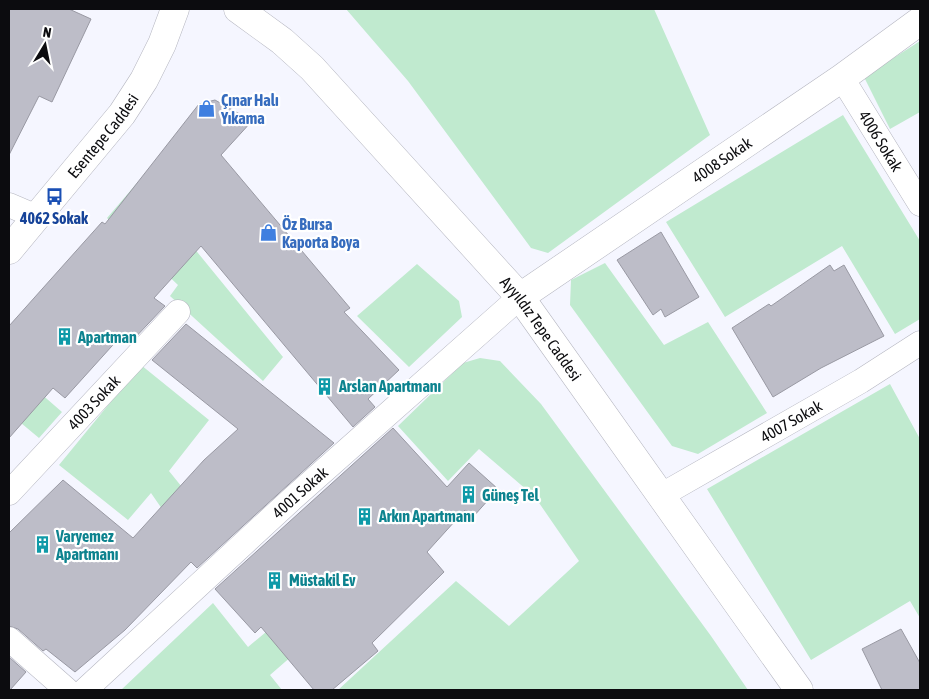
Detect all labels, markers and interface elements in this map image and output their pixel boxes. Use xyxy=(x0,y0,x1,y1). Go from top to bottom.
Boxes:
north arrow xyxy=(20,20,70,70)
text: N xyxy=(42,24,53,41)
street label: Esentepe Caddesi xyxy=(64,90,142,181)
place label: Çınar Halı Yıkama xyxy=(220,91,279,127)
shop icon: Çınar Halı Yıkama xyxy=(197,99,217,119)
street label: 4006 Sokak xyxy=(855,107,907,175)
street label: 4008 Sokak xyxy=(689,133,755,186)
bus stop icon: 4062 Sokak xyxy=(44,186,64,206)
place label: 4062 Sokak xyxy=(19,209,89,227)
place label: Öz Bursa Kaporta Boya xyxy=(282,215,360,251)
shop icon: Öz Bursa Kaporta Boya xyxy=(258,223,278,243)
street label: Ayyıldız Tepe Caddesi xyxy=(497,273,585,384)
building icon: Apartman xyxy=(54,327,74,347)
place label: Apartman xyxy=(77,328,137,346)
street label: 4003 Sokak xyxy=(64,371,123,433)
building icon: Arslan Apartmanı xyxy=(315,376,335,396)
place label: Arslan Apartmanı xyxy=(338,377,442,395)
street label: 4007 Sokak xyxy=(757,396,825,446)
street label: 4001 Sokak xyxy=(268,463,331,522)
building icon: Güneş Tel xyxy=(458,485,478,505)
place label: Güneş Tel xyxy=(482,486,539,504)
building icon: Arkın Apartmanı xyxy=(355,506,375,526)
place label: Arkın Apartmanı xyxy=(378,507,475,525)
place label: Varyemez Apartmanı xyxy=(55,527,119,563)
building icon: Varyemez Apartmanı xyxy=(32,535,52,555)
building icon: Müstakil Ev xyxy=(265,570,285,590)
place label: Müstakil Ev xyxy=(289,571,356,589)

